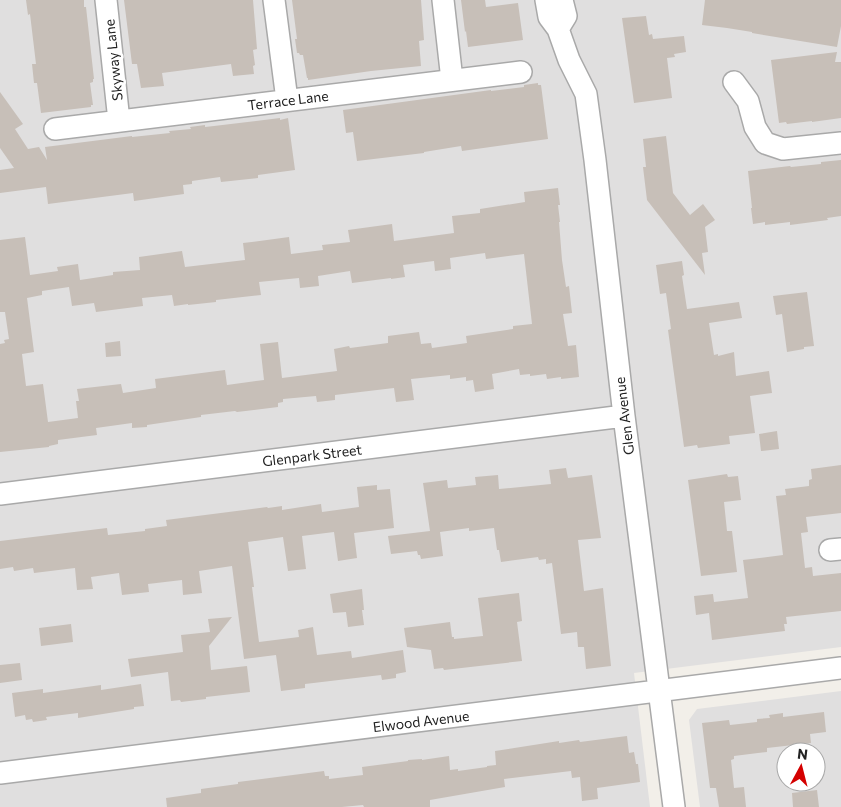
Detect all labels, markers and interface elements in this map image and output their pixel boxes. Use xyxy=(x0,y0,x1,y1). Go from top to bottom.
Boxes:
street label: Skyway Lane xyxy=(100,18,126,102)
street label: Terrace Lane xyxy=(247,87,329,113)
street label: Glen Avenue xyxy=(611,376,637,456)
street label: Glenpark Street xyxy=(261,440,363,470)
street label: Elwood Avenue xyxy=(372,707,470,735)
north arrow xyxy=(776,742,826,792)
text: N xyxy=(796,745,809,763)

